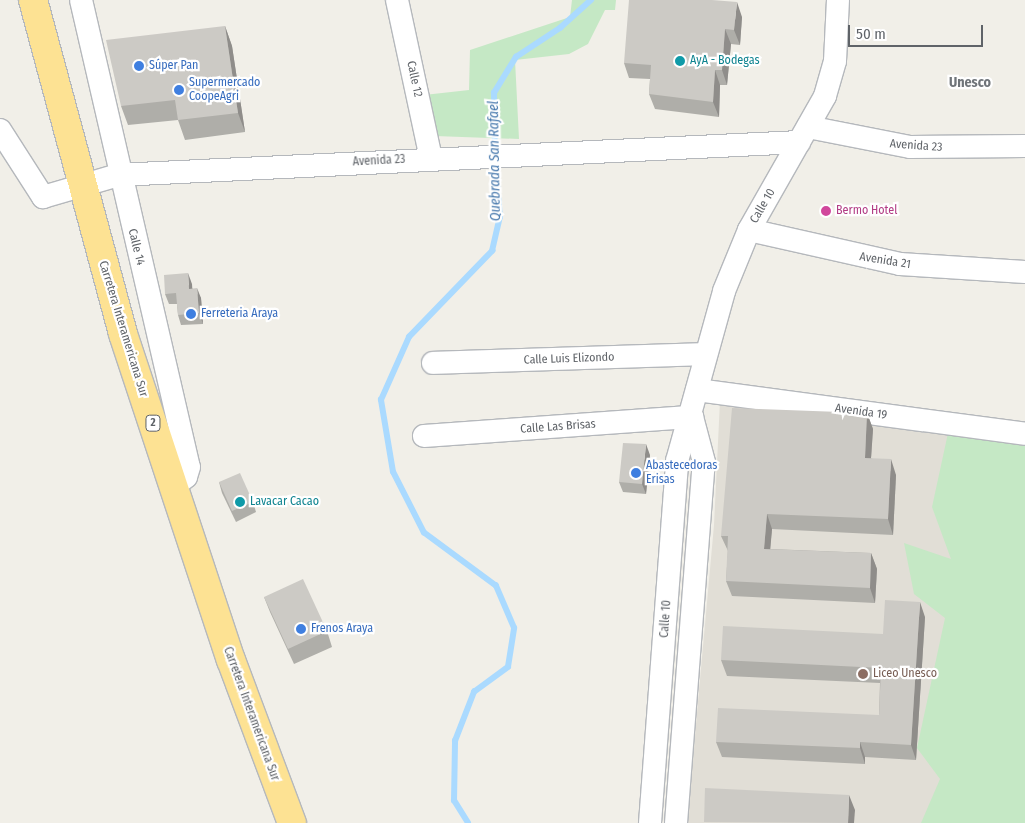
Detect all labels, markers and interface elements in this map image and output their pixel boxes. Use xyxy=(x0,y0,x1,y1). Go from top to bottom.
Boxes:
scale bar xyxy=(850,15,985,47)
text: 50 m xyxy=(856,25,886,43)
place label: AyA - Bodegas xyxy=(690,54,760,68)
marker: AyA - Bodegas xyxy=(674,55,686,67)
place label: Súper Pan xyxy=(149,59,198,73)
marker: Súper Pan xyxy=(133,60,145,72)
street label: Calle 12 xyxy=(403,60,425,98)
district label: Unesco xyxy=(949,75,991,91)
place label: Supermercado CoopeAgri xyxy=(189,76,260,104)
marker: Supermercado CoopeAgri xyxy=(173,84,185,96)
water label: Quebrada San Rafael xyxy=(486,101,504,221)
street label: Avenida 23 xyxy=(889,137,943,155)
street label: Avenida 23 xyxy=(352,152,406,170)
street label: Calle 10 xyxy=(747,186,779,226)
place label: Bermo Hotel xyxy=(836,204,897,218)
marker: Bermo Hotel xyxy=(820,205,832,217)
street label: Calle 14 xyxy=(125,227,147,267)
street label: Avenida 21 xyxy=(858,250,912,272)
street label: Carretera Interamericana Sur xyxy=(95,259,151,399)
place label: Ferreteria Araya xyxy=(201,307,278,321)
marker: Ferreteria Araya xyxy=(185,308,197,320)
street label: Calle Luis Elizondo xyxy=(523,350,615,368)
street label: Avenida 19 xyxy=(834,401,888,423)
road number: 2 xyxy=(144,414,162,432)
street label: Calle Las Brisas xyxy=(520,417,596,437)
place label: Abastecedoras Erisas xyxy=(646,459,717,487)
marker: Abastecedoras Erisas xyxy=(630,467,642,479)
place label: Lavacar Cacao xyxy=(250,495,319,509)
marker: Lavacar Cacao xyxy=(234,496,246,508)
street label: Calle 10 xyxy=(658,600,674,638)
place label: Frenos Araya xyxy=(311,622,373,636)
marker: Frenos Araya xyxy=(295,623,307,635)
street label: Carretera Interamericana Sur xyxy=(220,645,282,783)
place label: Liceo Unesco xyxy=(873,667,937,681)
marker: Liceo Unesco xyxy=(857,668,869,680)

